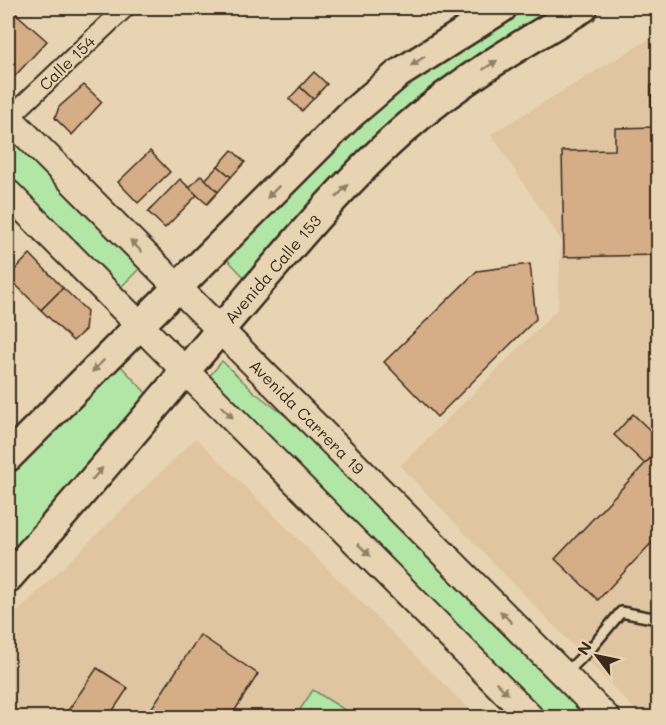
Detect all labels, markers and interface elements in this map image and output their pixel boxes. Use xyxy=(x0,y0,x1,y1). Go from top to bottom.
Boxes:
street label: Calle 154 xyxy=(34,30,100,95)
one-way arrow xyxy=(409,56,426,67)
one-way arrow xyxy=(482,60,498,71)
one-way arrow xyxy=(267,184,281,198)
one-way arrow xyxy=(335,184,349,199)
street label: Avenida Calle 153 xyxy=(220,210,326,327)
one-way arrow xyxy=(130,239,144,253)
street label: Avenida Carrera 19 xyxy=(246,355,369,478)
one-way arrow xyxy=(92,359,106,373)
one-way arrow xyxy=(219,404,233,418)
one-way arrow xyxy=(90,466,104,481)
one-way arrow xyxy=(357,542,371,556)
one-way arrow xyxy=(500,610,514,624)
north arrow xyxy=(567,626,627,686)
text: N xyxy=(572,637,596,659)
one-way arrow xyxy=(494,681,509,695)

